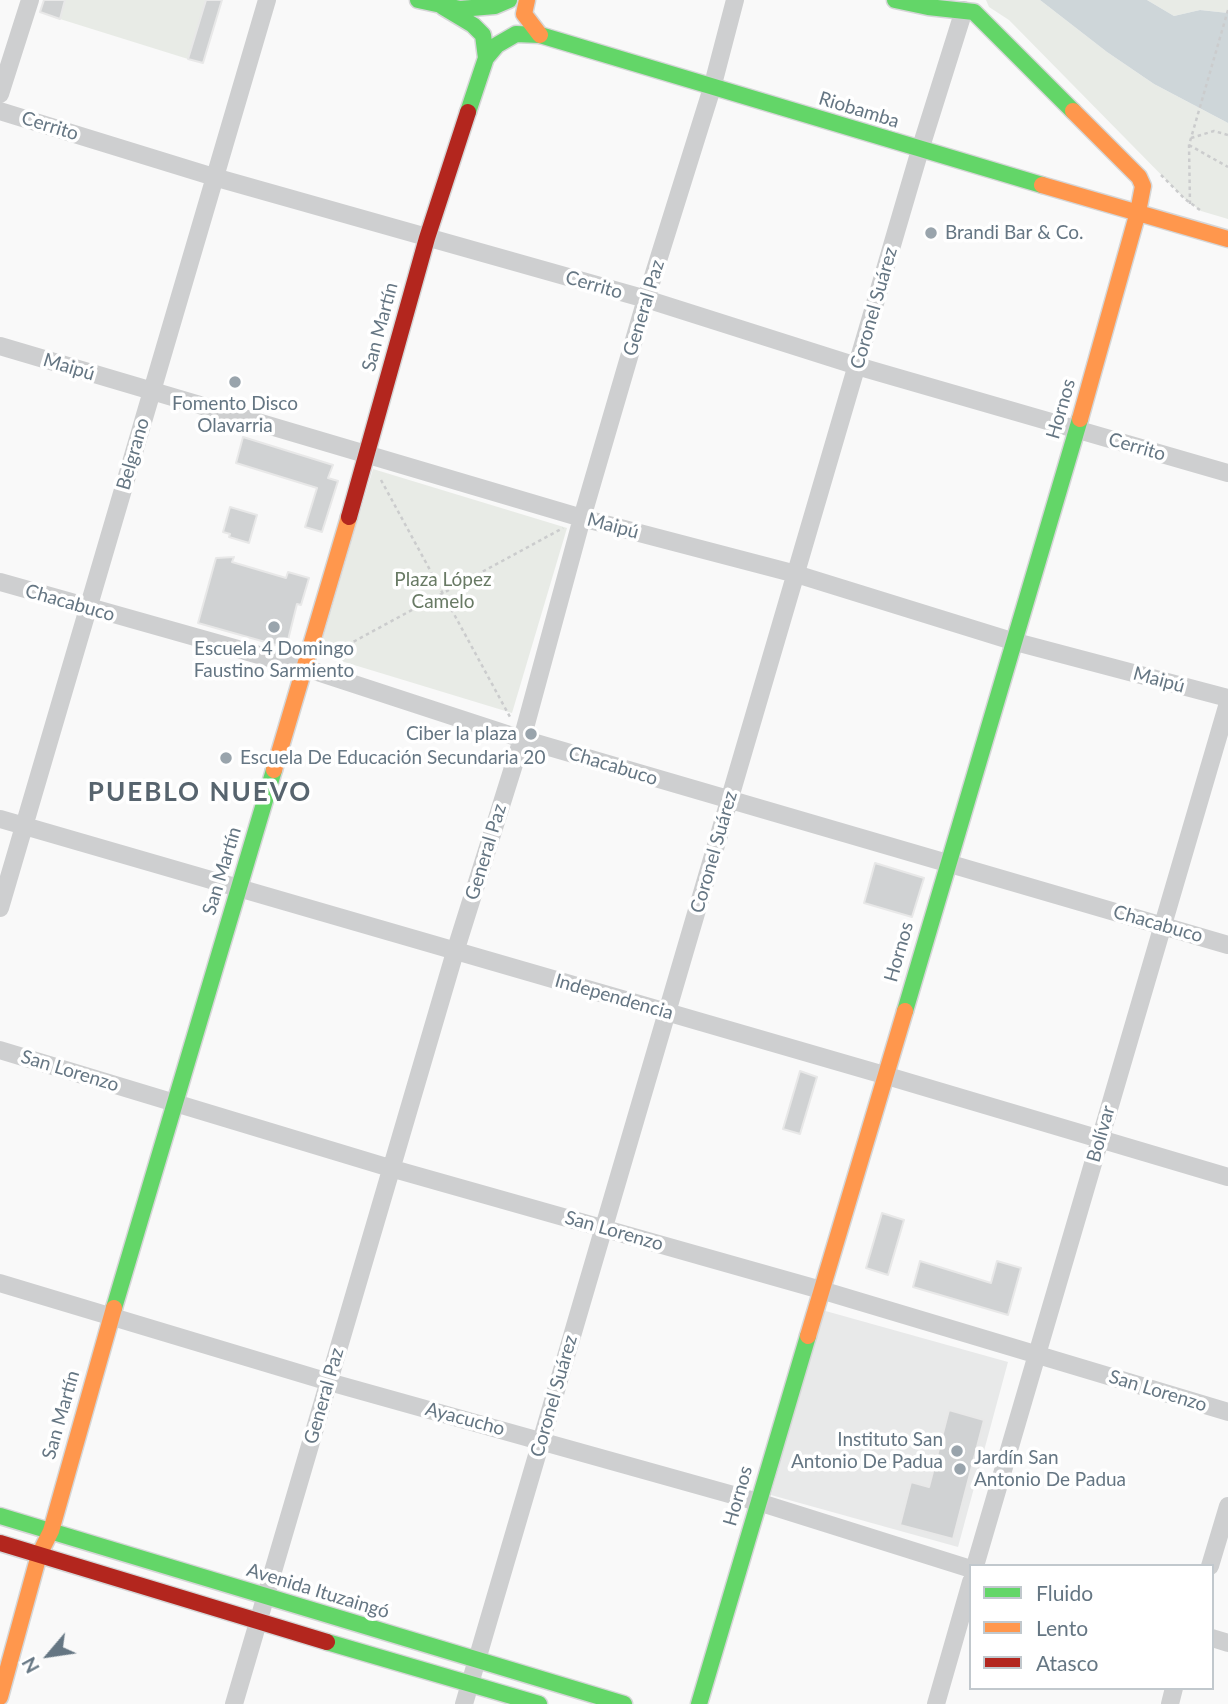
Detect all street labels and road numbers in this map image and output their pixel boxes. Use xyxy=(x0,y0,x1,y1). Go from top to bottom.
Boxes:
street label: Riobamba xyxy=(816,87,902,133)
street label: Cerrito xyxy=(19,107,81,145)
street label: Coronel Suárez xyxy=(846,244,902,372)
street label: General Paz xyxy=(619,257,669,359)
street label: Cerrito xyxy=(563,266,625,304)
street label: San Martín xyxy=(357,280,403,374)
street label: Maipú xyxy=(41,348,97,386)
street label: Hornos xyxy=(1042,376,1080,442)
street label: Belgrano xyxy=(112,415,154,493)
street label: Cerrito xyxy=(1106,428,1168,466)
street label: Maipú xyxy=(585,508,641,544)
street label: Chacabuco xyxy=(23,579,117,627)
street label: Maipú xyxy=(1131,662,1187,698)
street label: Chacabuco xyxy=(566,742,660,790)
street label: Coronel Suárez xyxy=(686,788,742,916)
street label: General Paz xyxy=(461,801,511,903)
street label: San Martín xyxy=(198,824,246,918)
street label: Chacabuco xyxy=(1111,900,1205,948)
street label: Hornos xyxy=(880,919,918,985)
street label: Independencia xyxy=(552,969,676,1025)
street label: San Lorenzo xyxy=(18,1045,122,1097)
street label: Bolívar xyxy=(1082,1103,1120,1165)
street label: San Lorenzo xyxy=(562,1206,666,1256)
street label: Coronel Suárez xyxy=(526,1332,582,1460)
street label: General Paz xyxy=(299,1345,349,1447)
street label: San Lorenzo xyxy=(1106,1365,1210,1417)
street label: San Martín xyxy=(37,1368,85,1462)
street label: Ayacucho xyxy=(423,1397,507,1441)
street label: Hornos xyxy=(719,1463,757,1529)
street label: Avenida Ituzaingó xyxy=(244,1558,392,1624)

